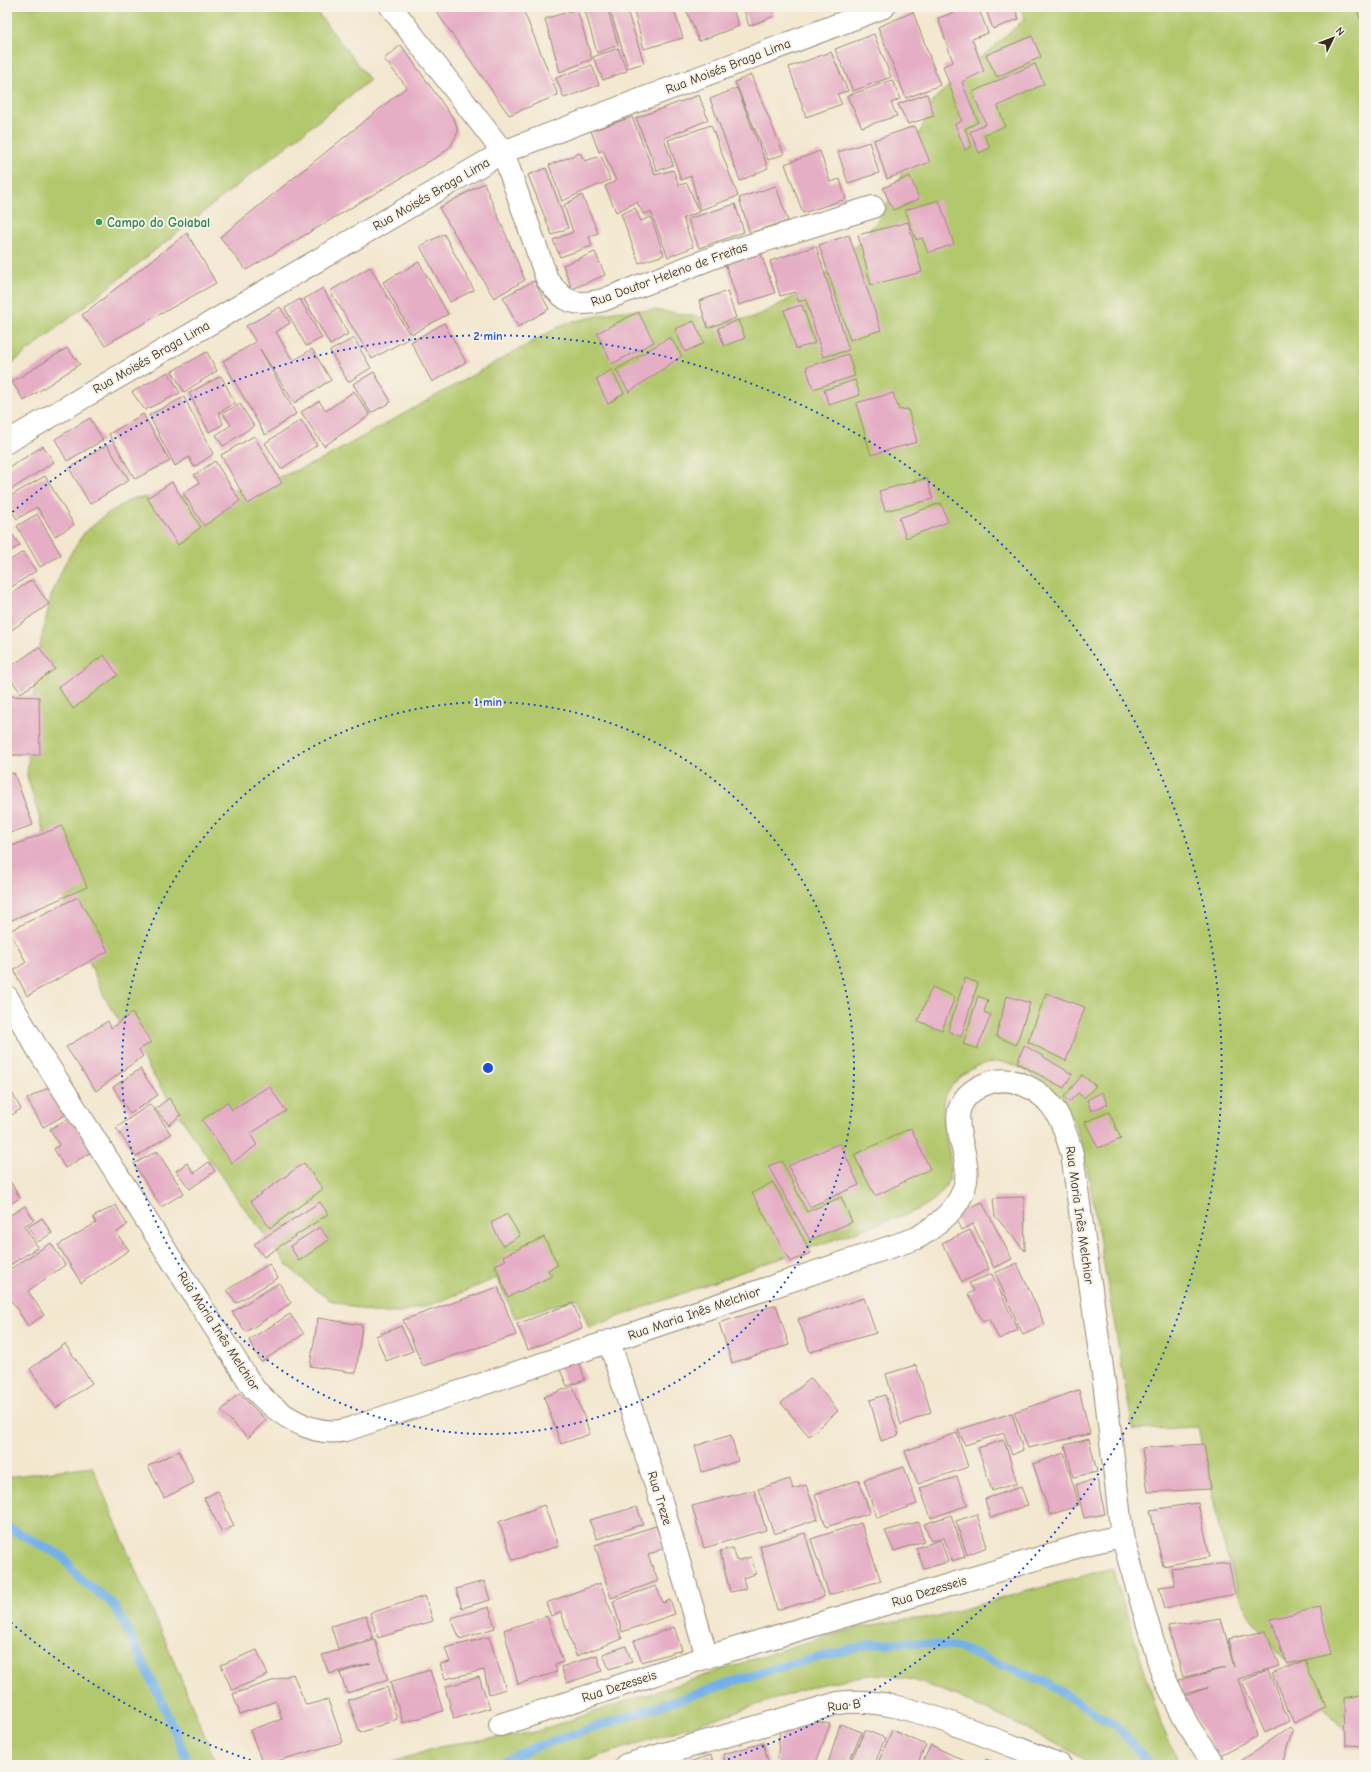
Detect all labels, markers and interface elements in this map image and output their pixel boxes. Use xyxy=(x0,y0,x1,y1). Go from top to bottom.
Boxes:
north arrow xyxy=(1313,18,1353,58)
text: N xyxy=(1333,24,1347,39)
street label: Rua Moisés Braga Lima xyxy=(664,35,792,97)
street label: Rua Moisés Braga Lima xyxy=(370,154,492,234)
place label: Campo do Goiabal xyxy=(107,215,210,230)
marker: Campo do Goiabal xyxy=(94,217,104,227)
street label: Rua Doutor Heleno de Freitas xyxy=(589,239,749,309)
street label: Rua Moisés Braga Lima xyxy=(90,317,212,397)
text: 2 min xyxy=(473,329,503,343)
text: 1 min xyxy=(474,695,502,709)
centre of rings xyxy=(481,1061,495,1075)
street label: Rua Maria Inês Melchior xyxy=(1063,1145,1097,1286)
street label: Rua Maria Inês Melchior xyxy=(175,1269,264,1394)
street label: Rua Maria Inês Melchior xyxy=(626,1283,763,1343)
street label: Rua Treze xyxy=(645,1469,675,1527)
street label: Rua Dezesseis xyxy=(890,1572,968,1610)
street label: Rua Dezesseis xyxy=(580,1667,658,1705)
street label: Rua B xyxy=(826,1696,862,1714)

